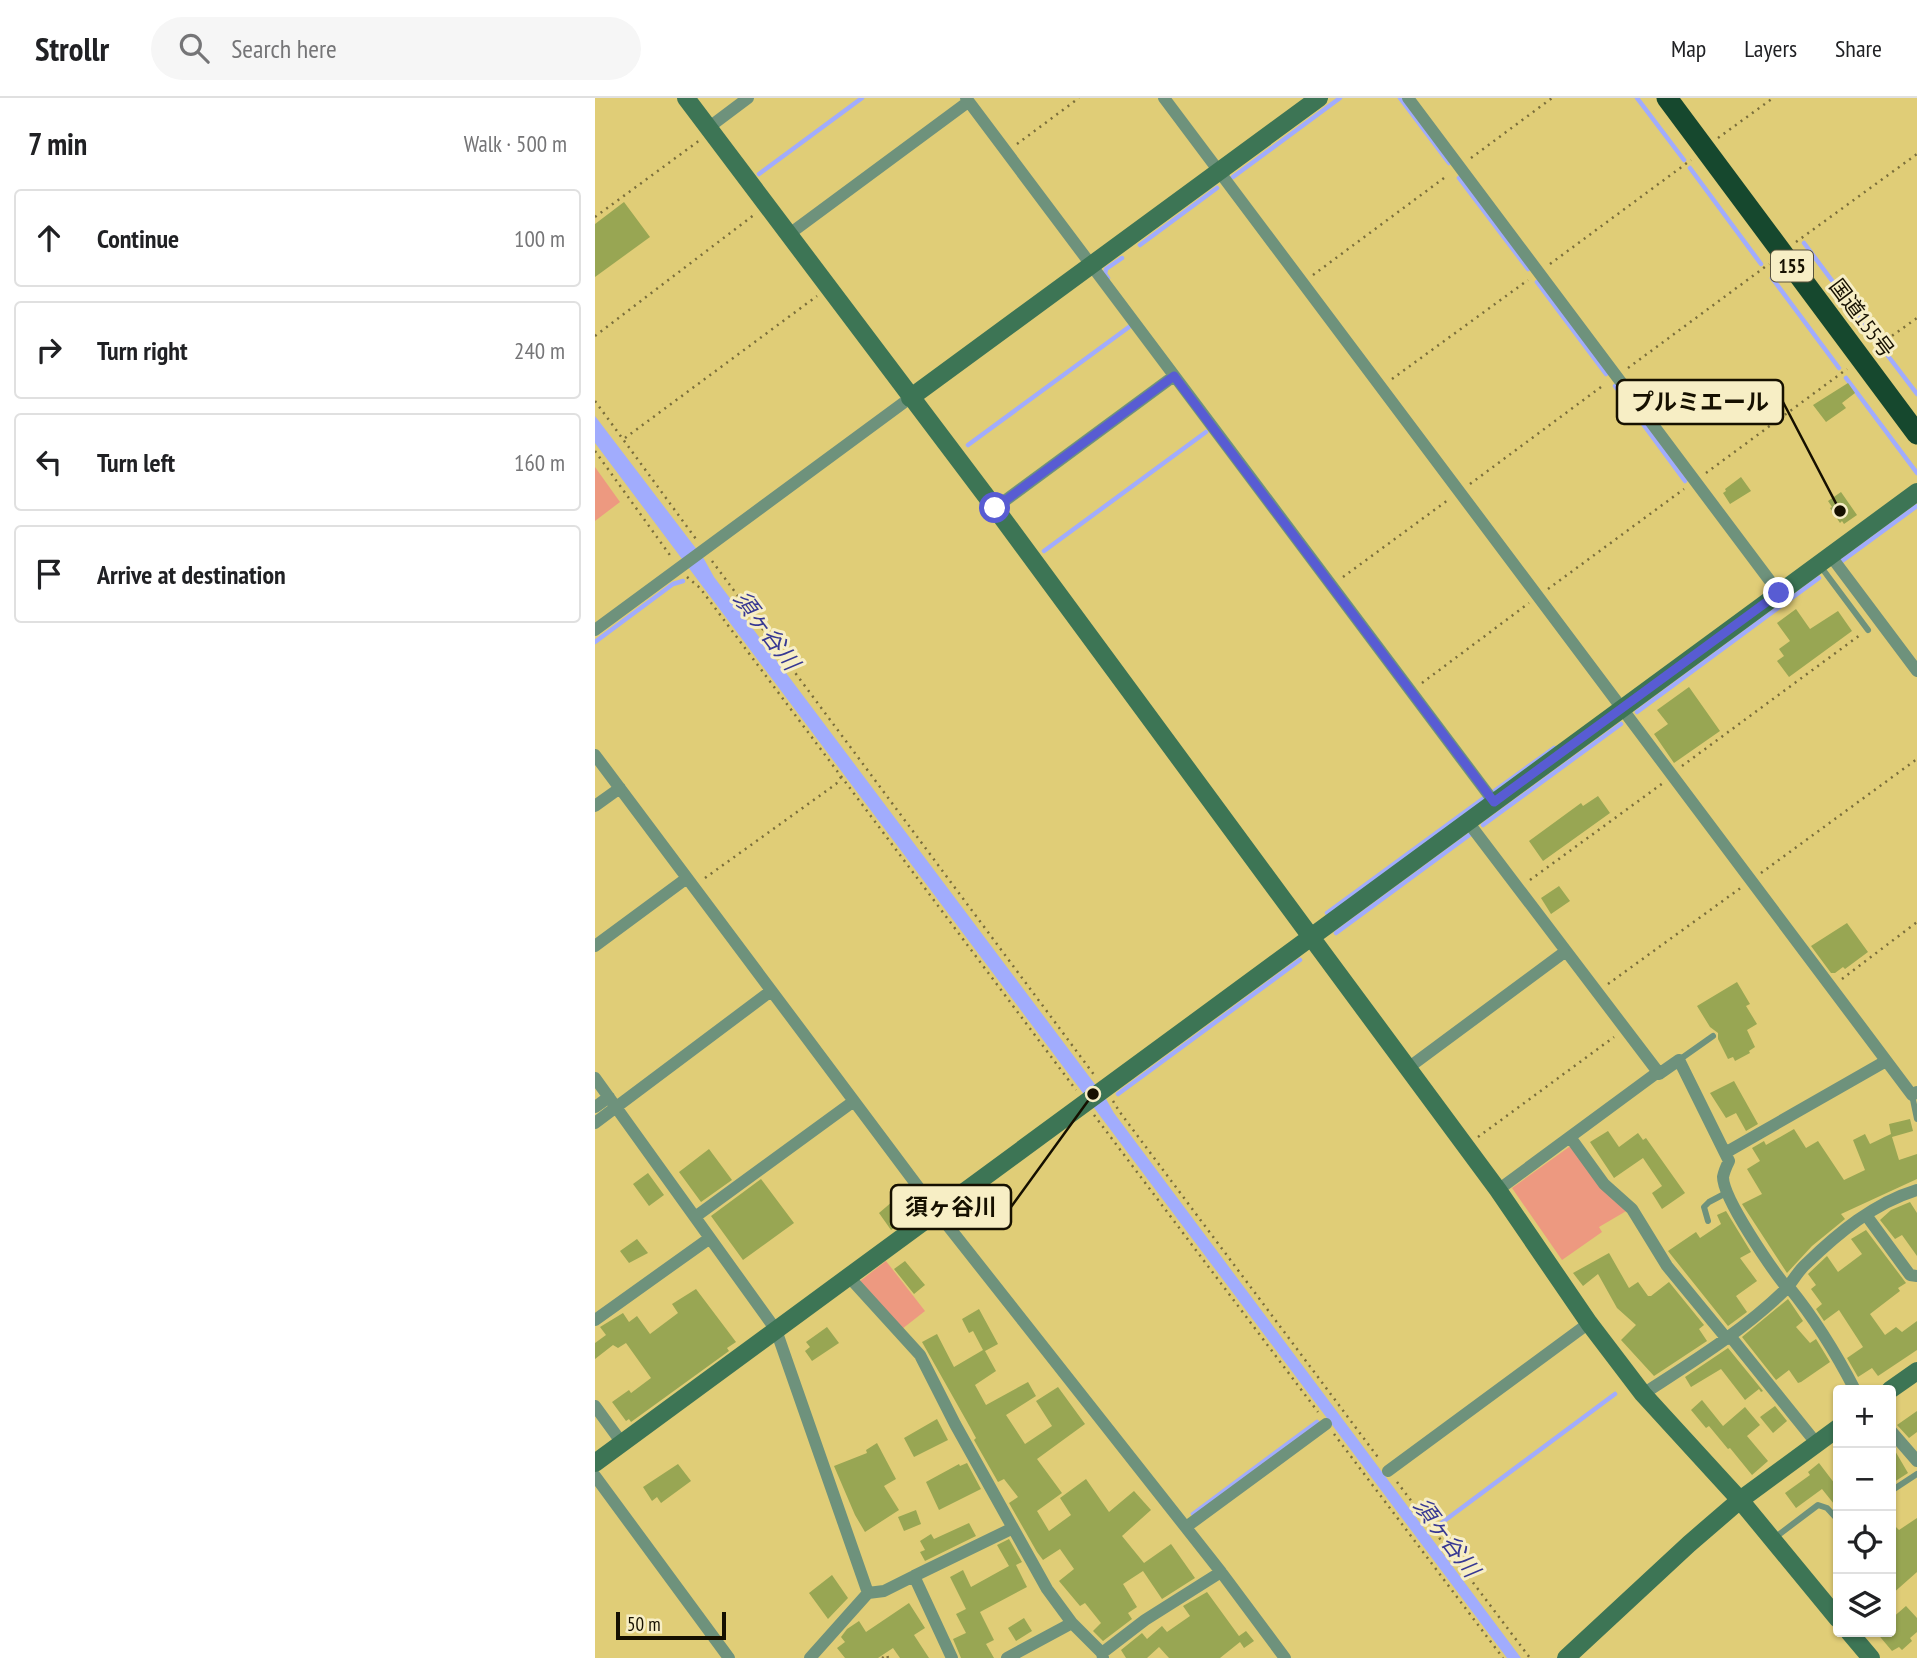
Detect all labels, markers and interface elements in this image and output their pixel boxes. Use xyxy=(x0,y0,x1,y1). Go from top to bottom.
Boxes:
search box xyxy=(151,17,641,80)
text: Strollr xyxy=(35,27,109,70)
icon: search xyxy=(175,29,213,67)
text: Search here xyxy=(231,32,337,65)
text: Map xyxy=(1671,33,1706,64)
text: Layers xyxy=(1744,33,1797,64)
text: Share xyxy=(1835,33,1882,64)
text: 7 min xyxy=(28,124,87,163)
text: Walk · 500 m xyxy=(464,129,567,158)
icon: ahead xyxy=(30,219,68,257)
text: Continue xyxy=(97,222,179,255)
text: 100 m xyxy=(514,224,565,253)
road number: 155 xyxy=(1771,250,1813,282)
street label: 国道155号 xyxy=(1824,273,1900,363)
icon: right xyxy=(30,331,68,369)
text: Turn right xyxy=(97,334,188,367)
text: 240 m xyxy=(514,336,565,365)
callout: プルミエール xyxy=(1617,380,1783,424)
text: プルミエール xyxy=(1631,387,1769,416)
icon: left xyxy=(30,443,68,481)
text: Turn left xyxy=(97,446,175,479)
text: 160 m xyxy=(514,448,565,477)
route start xyxy=(979,492,1010,523)
icon: arrive xyxy=(30,555,68,593)
text: Arrive at destination xyxy=(97,558,286,591)
route end xyxy=(1763,577,1794,608)
water label: 須ヶ谷川 xyxy=(728,585,808,678)
callout: 須ヶ谷川 xyxy=(891,1185,1011,1229)
text: 須ヶ谷川 xyxy=(905,1192,997,1221)
map controls xyxy=(1833,1385,1896,1637)
button: + xyxy=(1833,1385,1896,1448)
button: − xyxy=(1833,1448,1896,1511)
water label: 須ヶ谷川 xyxy=(1408,1492,1488,1585)
button: locate xyxy=(1833,1511,1896,1574)
button: layers xyxy=(1833,1574,1896,1637)
scale bar xyxy=(616,1609,726,1641)
text: 50 m xyxy=(627,1612,661,1636)

